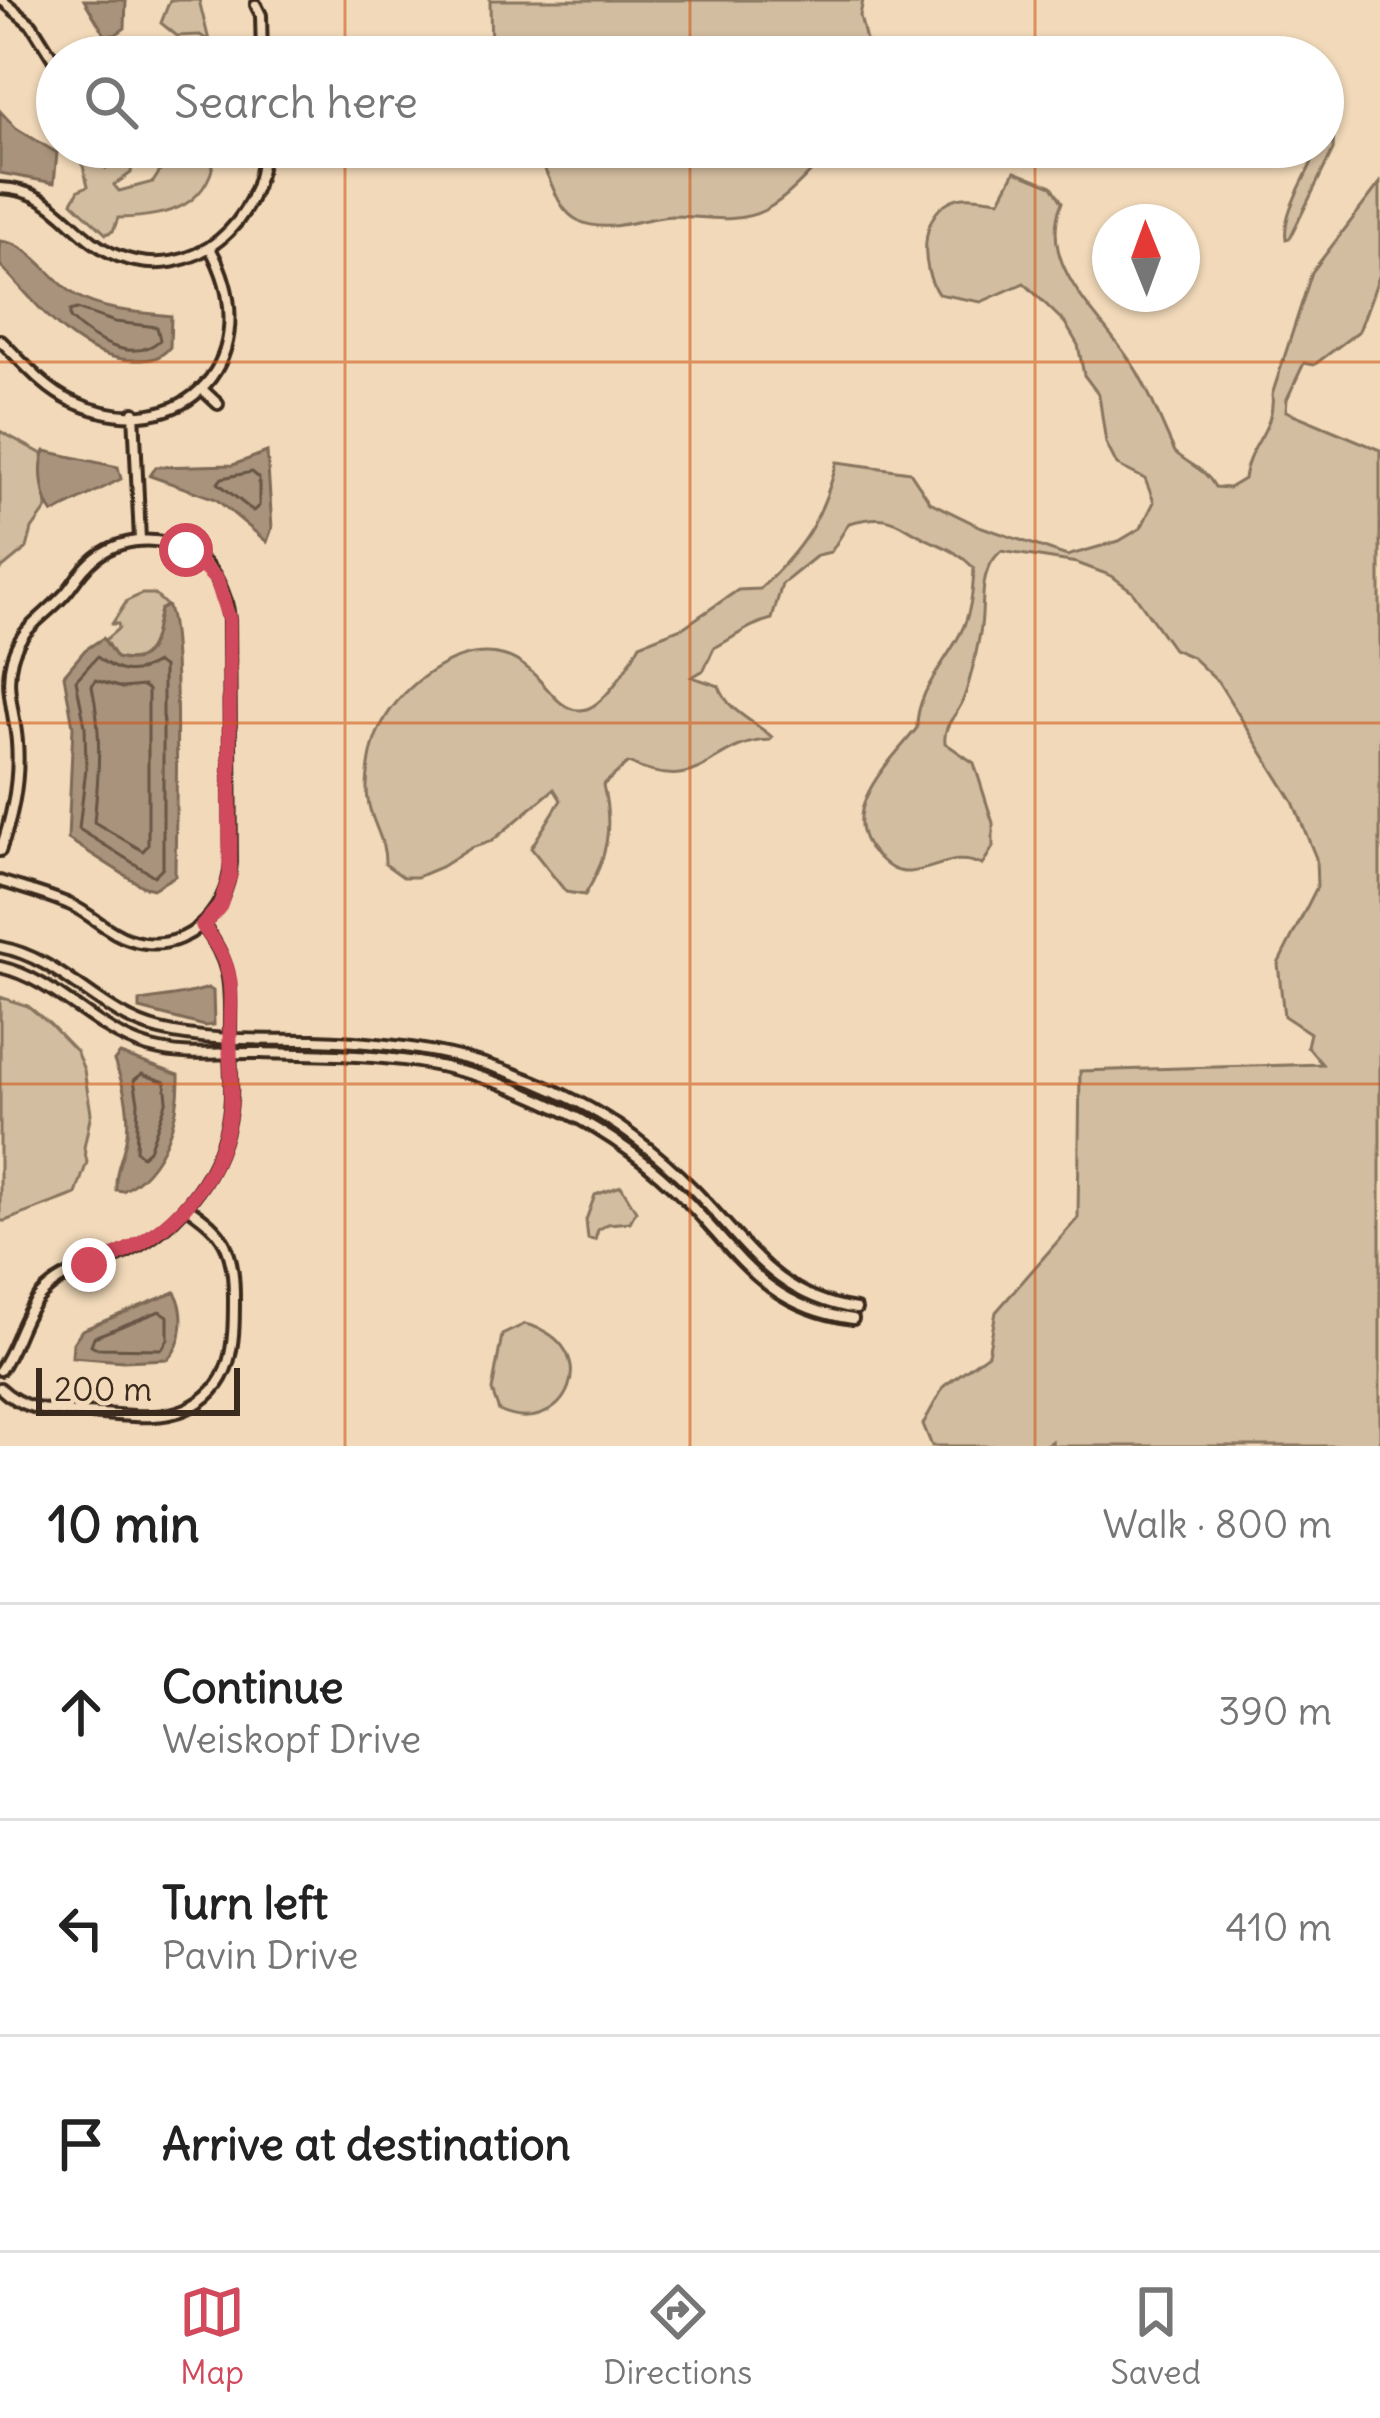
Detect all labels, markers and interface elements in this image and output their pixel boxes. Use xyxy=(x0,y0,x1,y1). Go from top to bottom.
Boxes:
search box xyxy=(36,36,1344,168)
icon: search xyxy=(78,69,144,135)
text: Search here xyxy=(174,74,418,130)
north arrow xyxy=(1092,204,1200,312)
route start xyxy=(159,523,213,577)
route end xyxy=(62,1238,116,1292)
scale bar xyxy=(36,1362,240,1415)
text: 200 m xyxy=(54,1368,152,1410)
text: 10 min xyxy=(48,1492,200,1556)
text: Walk · 800 m xyxy=(1102,1500,1332,1549)
text: Continue xyxy=(162,1659,344,1715)
icon: ahead xyxy=(48,1679,114,1745)
text: 390 m xyxy=(1218,1687,1332,1736)
text: Weiskopf Drive xyxy=(162,1715,421,1764)
text: Turn left xyxy=(162,1875,328,1931)
icon: left xyxy=(48,1895,114,1961)
text: 410 m xyxy=(1225,1903,1332,1952)
text: Pavin Drive xyxy=(162,1931,359,1980)
icon: arrive xyxy=(48,2111,114,2177)
text: Arrive at destination xyxy=(162,2116,571,2172)
tab: Map xyxy=(179,2279,245,2393)
tab: Directions xyxy=(603,2279,752,2393)
tab: Saved xyxy=(1111,2279,1201,2393)

